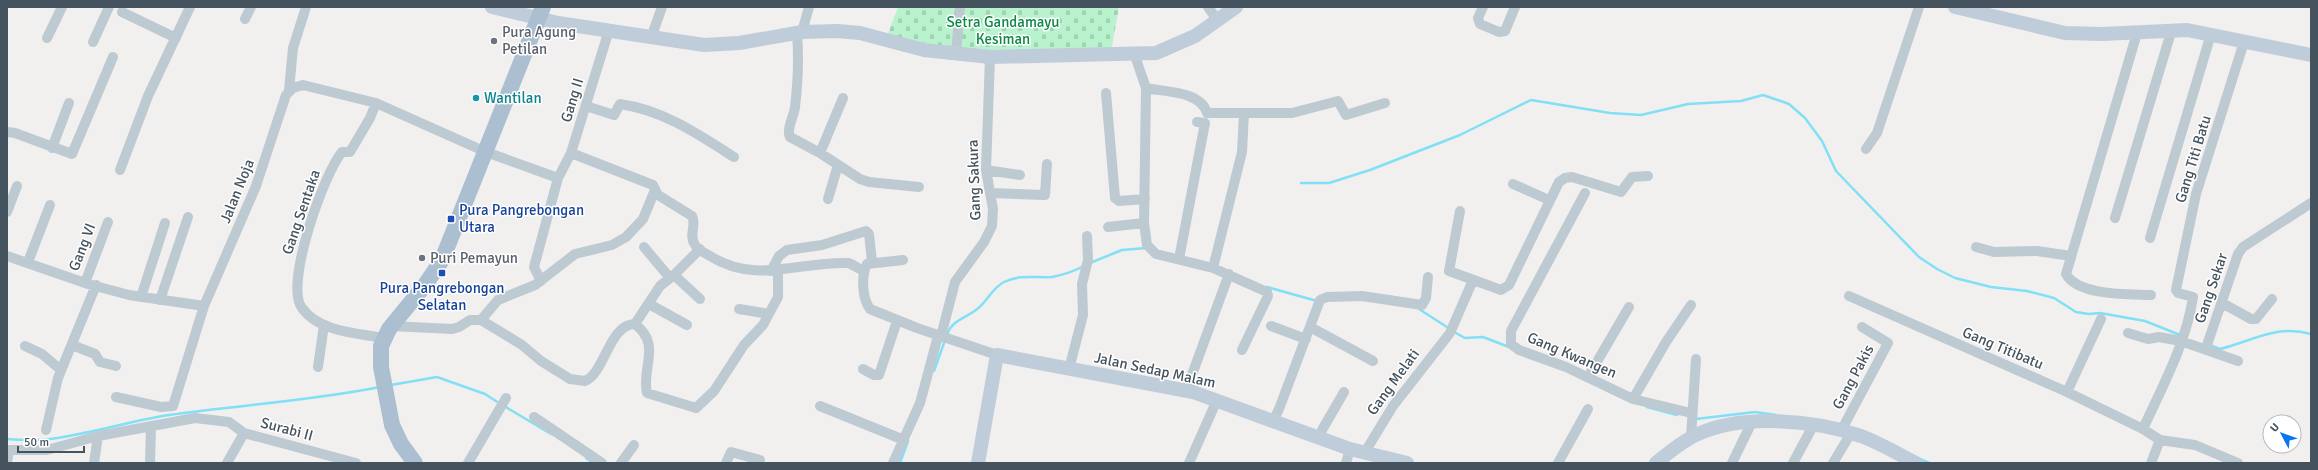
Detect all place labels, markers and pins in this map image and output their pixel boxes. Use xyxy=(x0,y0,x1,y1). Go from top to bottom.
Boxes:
place label: Pura Agung Petilan xyxy=(502,23,576,58)
marker: Pura Agung Petilan xyxy=(489,36,499,46)
place label: Wantilan xyxy=(484,89,542,107)
marker: Wantilan xyxy=(471,93,481,103)
place label: Pura Pangrebongan Utara xyxy=(459,201,584,236)
marker: Pura Pangrebongan Utara xyxy=(446,214,456,224)
place label: Puri Pemayun xyxy=(430,249,518,267)
marker: Puri Pemayun xyxy=(417,253,427,263)
marker: Pura Pangrebongan Selatan xyxy=(437,268,447,278)
place label: Pura Pangrebongan Selatan xyxy=(379,279,505,314)

